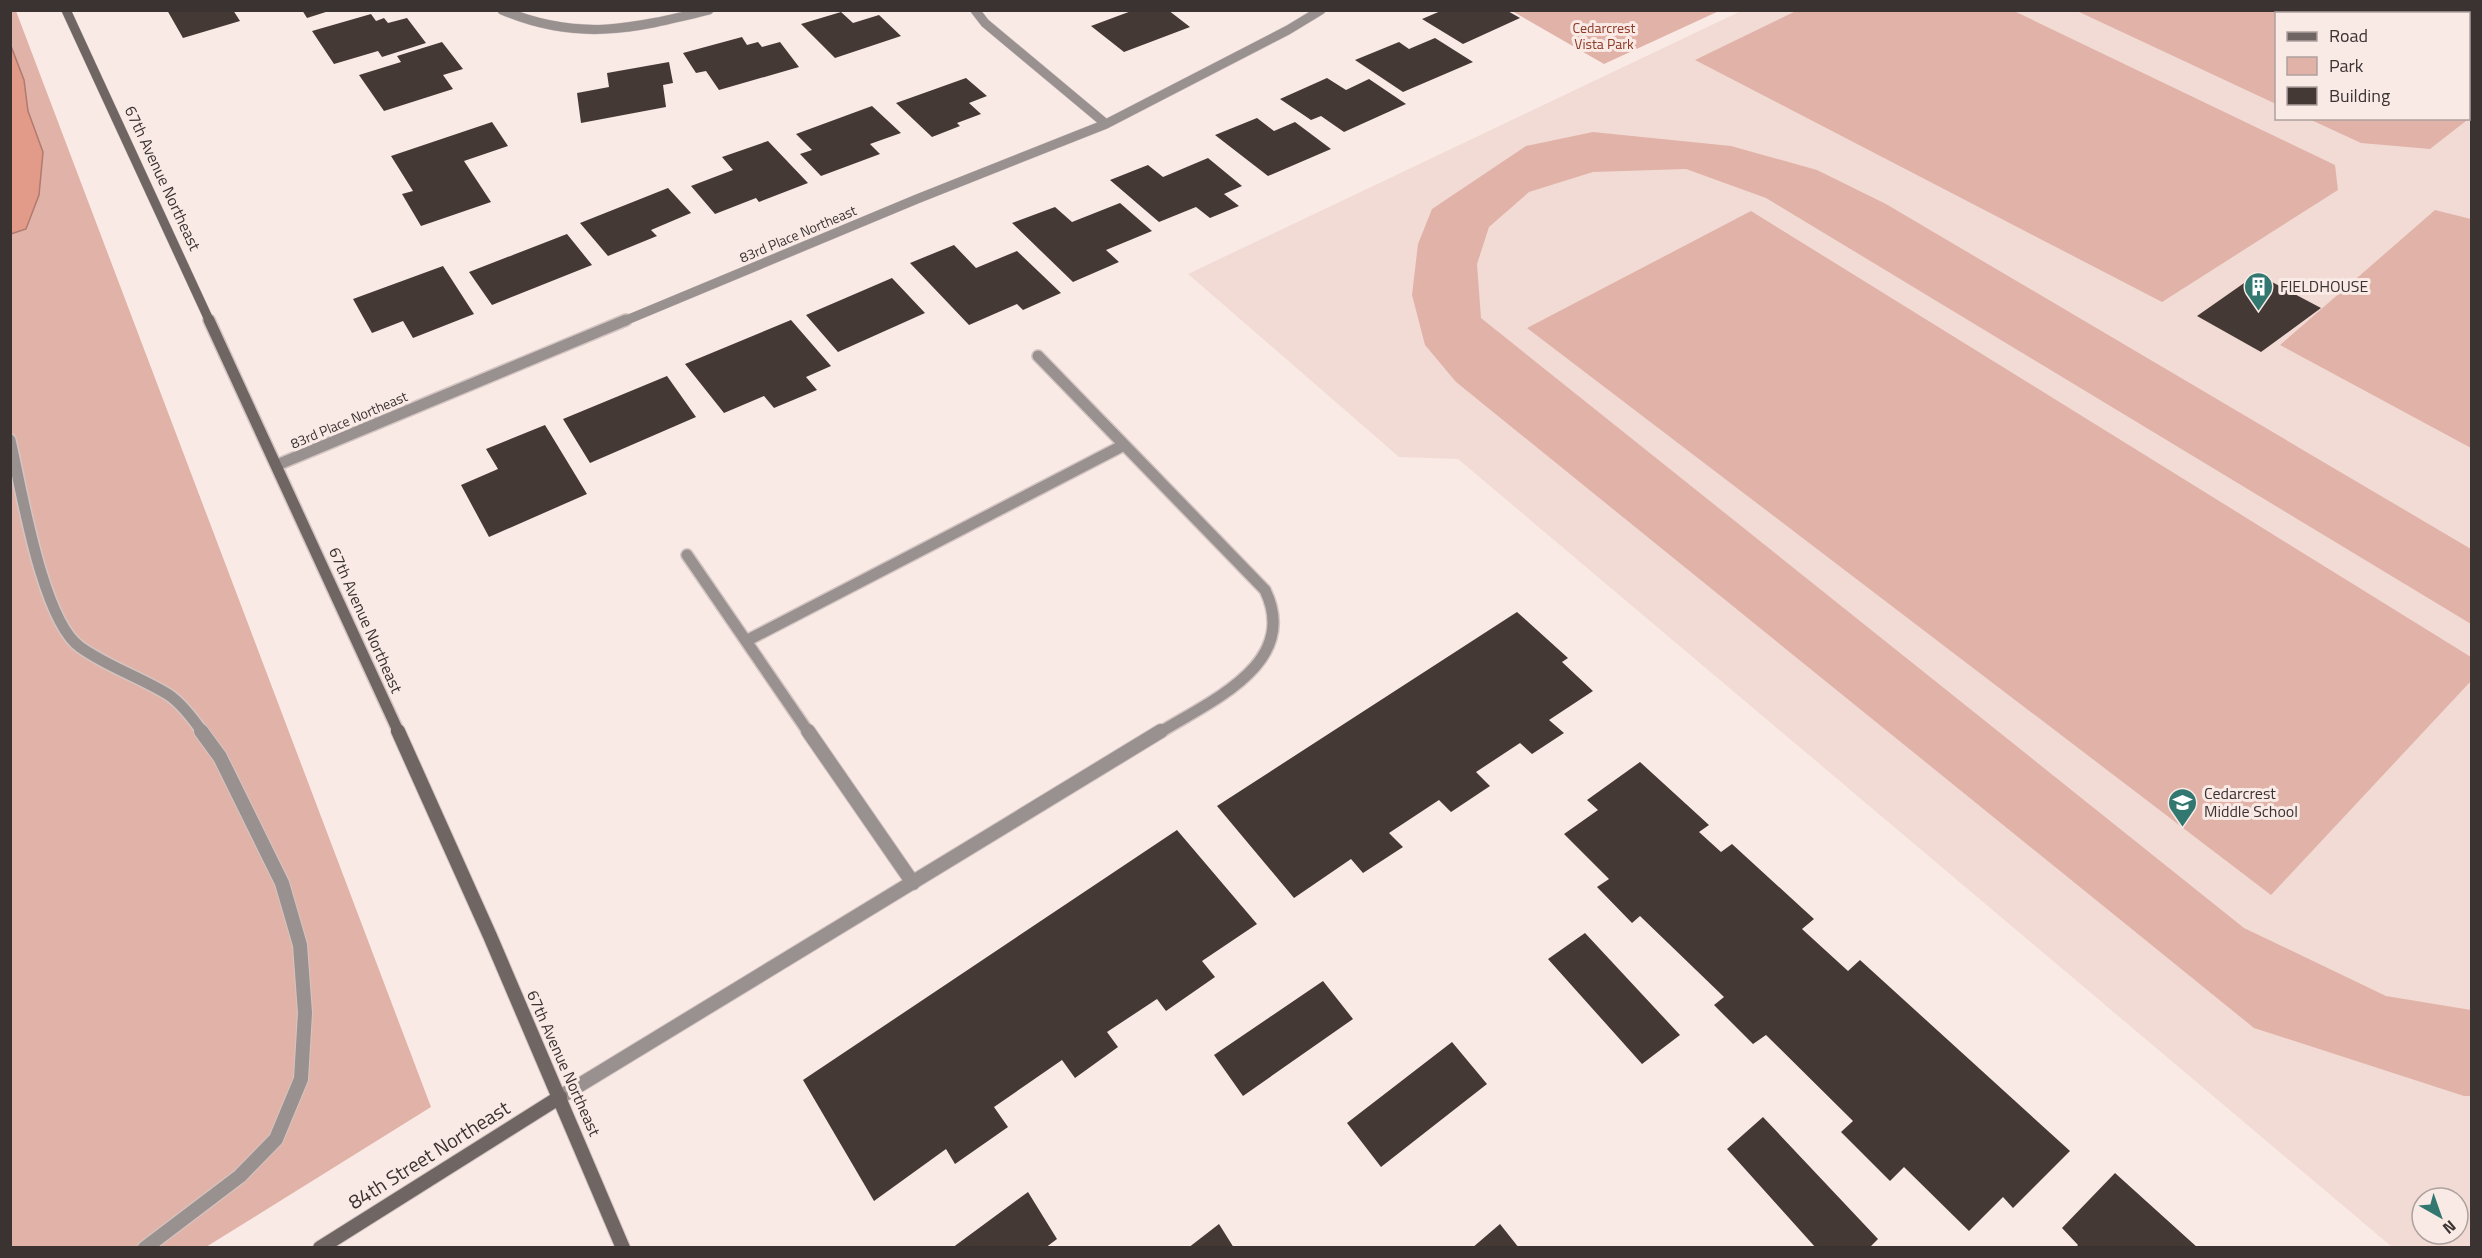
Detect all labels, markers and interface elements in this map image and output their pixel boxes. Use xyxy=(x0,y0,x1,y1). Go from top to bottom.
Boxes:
legend xyxy=(2275,12,2470,120)
park label: Cedarcrest Vista Park xyxy=(1573,17,1636,54)
text: Road xyxy=(2329,22,2368,49)
text: Park xyxy=(2329,52,2364,79)
text: Building xyxy=(2329,82,2390,109)
street label: 67th Avenue Northeast xyxy=(119,102,207,255)
street label: 83rd Place Northeast xyxy=(736,199,860,268)
building icon: FIELDHOUSE xyxy=(2243,270,2275,312)
place label: FIELDHOUSE xyxy=(2280,274,2369,298)
street label: 83rd Place Northeast xyxy=(287,385,411,454)
street label: 67th Avenue Northeast xyxy=(323,543,409,697)
place label: Cedarcrest Middle School xyxy=(2204,781,2298,823)
school or university icon: Cedarcrest Middle School xyxy=(2167,786,2199,828)
street label: 67th Avenue Northeast xyxy=(521,986,607,1140)
street label: 84th Street Northeast xyxy=(342,1092,516,1217)
north arrow xyxy=(2410,1186,2470,1246)
text: N xyxy=(2438,1215,2462,1240)

